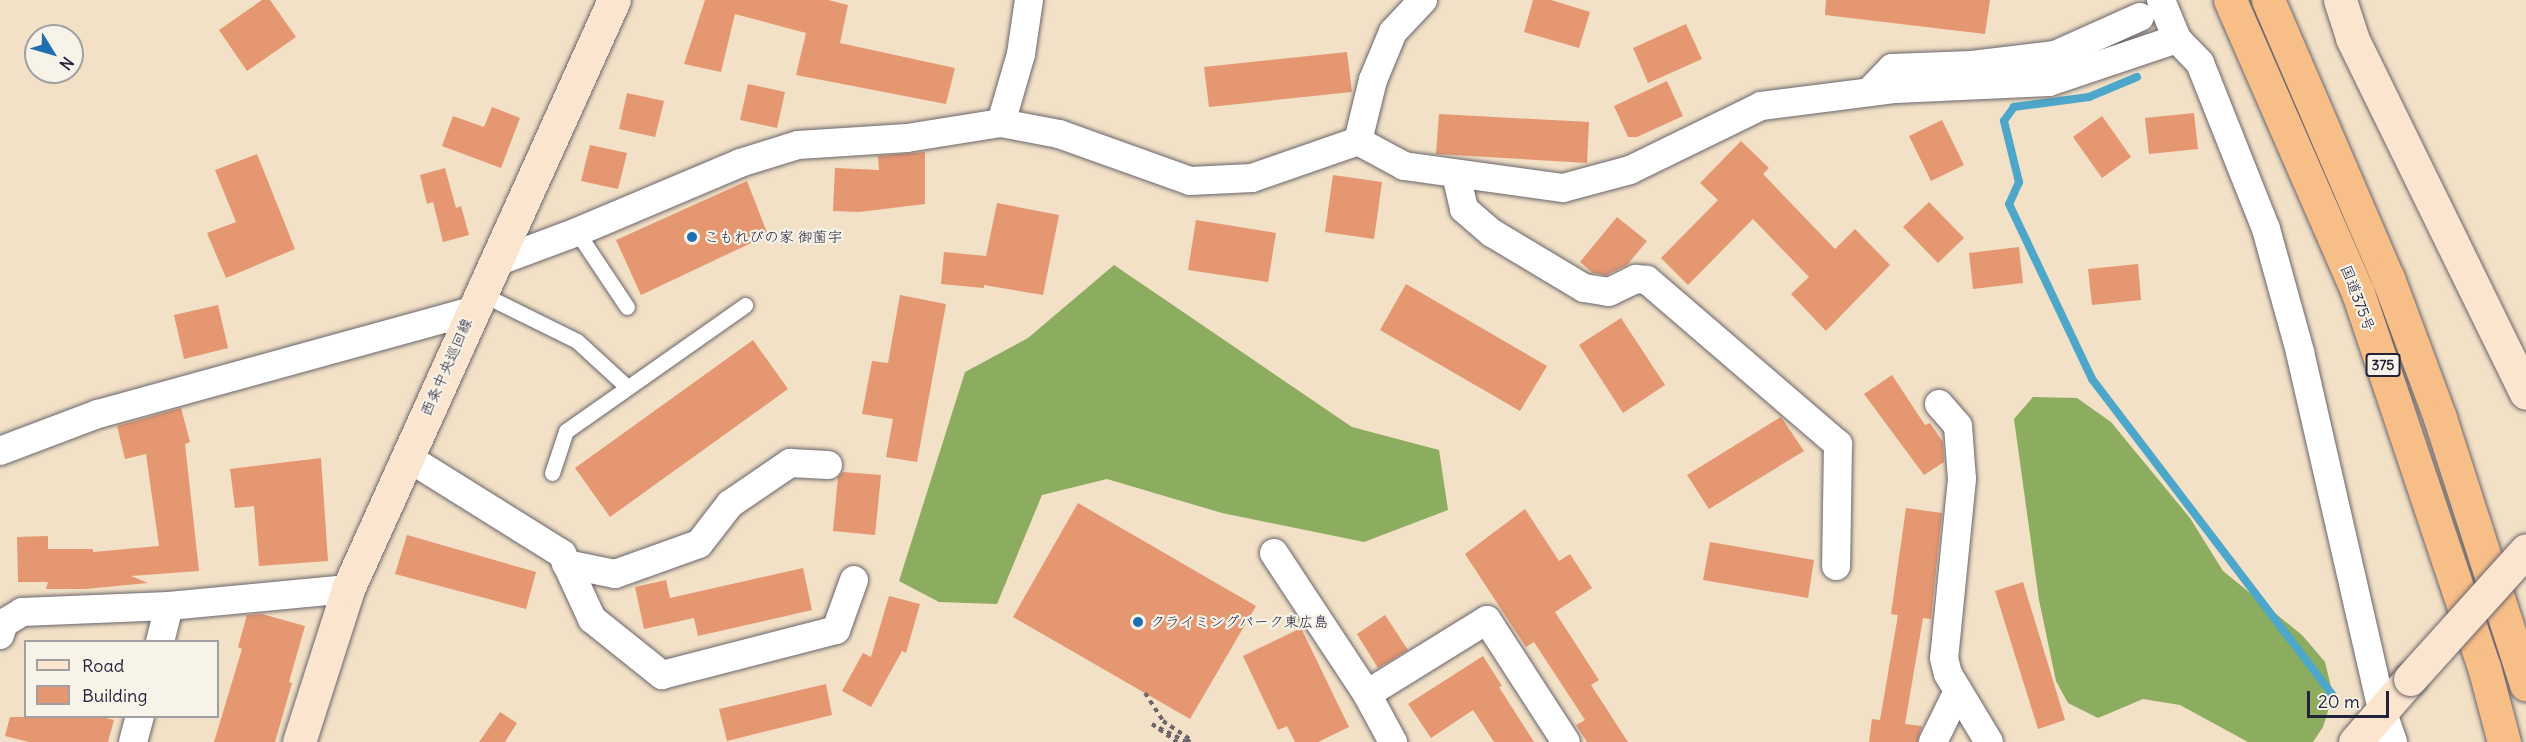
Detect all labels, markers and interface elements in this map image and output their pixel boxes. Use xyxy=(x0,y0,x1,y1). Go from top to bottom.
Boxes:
north arrow xyxy=(24,24,84,84)
text: N xyxy=(55,53,78,74)
place label: こもれびの家 御薗宇 xyxy=(704,228,843,246)
marker: こもれびの家 御薗宇 xyxy=(685,230,699,244)
street label: 国道375号 xyxy=(2337,262,2379,334)
street label: 西条中央巡回線 xyxy=(416,315,476,419)
road number: 375 xyxy=(2365,354,2401,376)
place label: クライミングパーク東広島 xyxy=(1150,613,1330,631)
marker: クライミングパーク東広島 xyxy=(1131,615,1145,629)
legend xyxy=(24,640,219,718)
text: Road xyxy=(82,654,124,677)
scale bar xyxy=(2310,679,2392,717)
text: Building xyxy=(82,684,147,707)
text: 20 m xyxy=(2318,690,2360,713)

